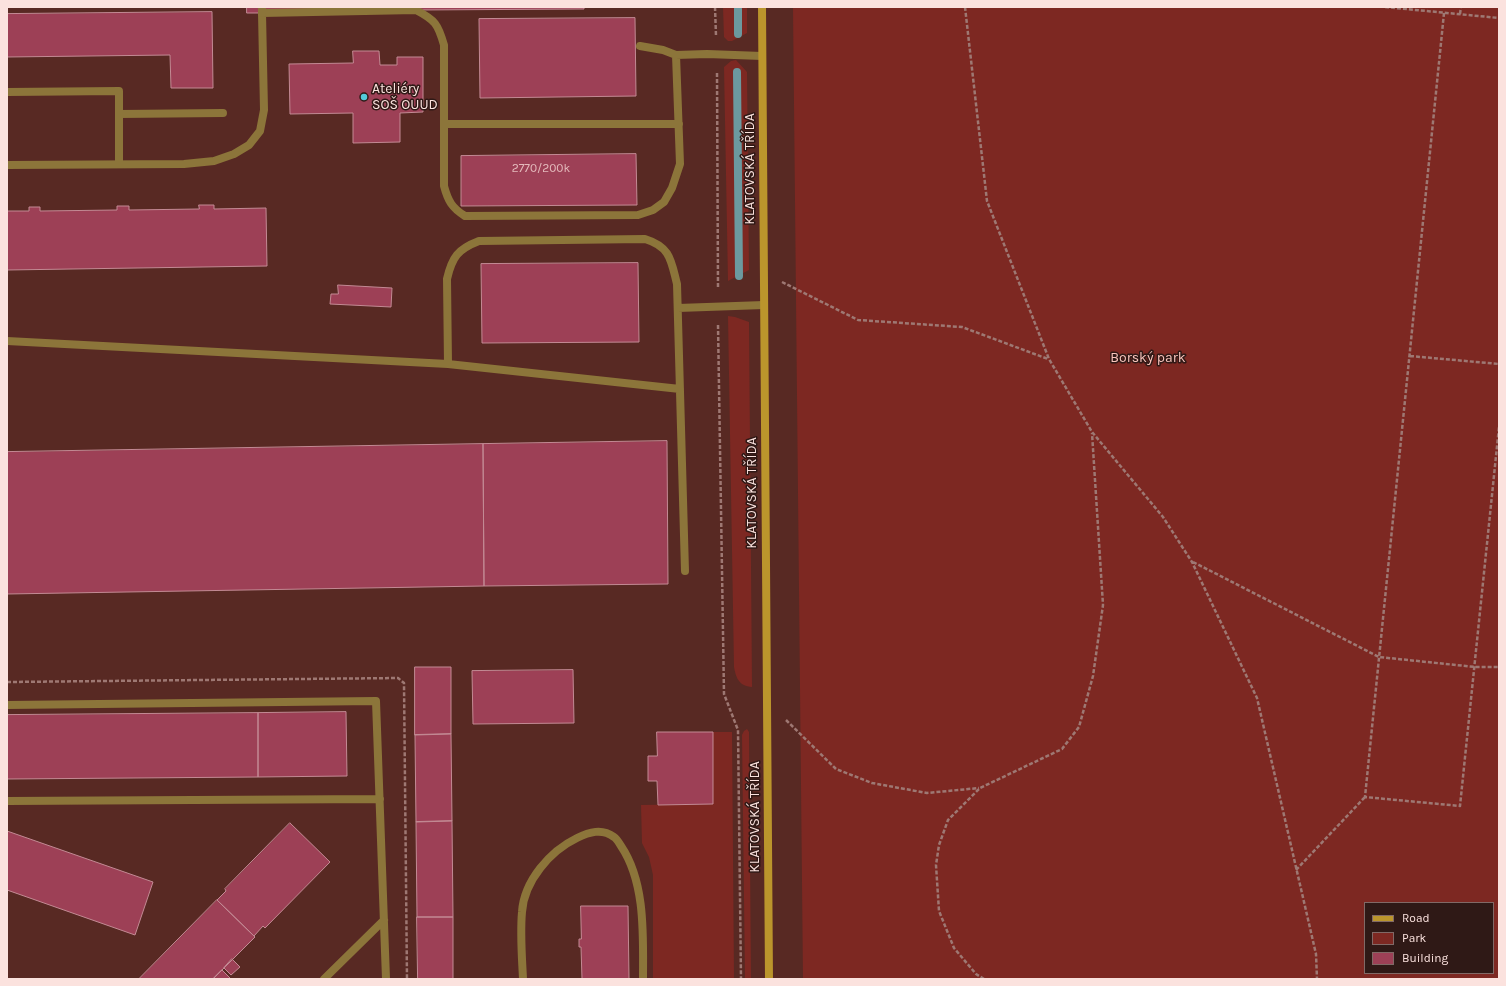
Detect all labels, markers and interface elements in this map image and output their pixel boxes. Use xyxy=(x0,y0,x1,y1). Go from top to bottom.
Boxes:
place label: Ateliéry SOŠ OUUD xyxy=(372,81,438,114)
marker: Ateliéry SOŠ OUUD xyxy=(359,92,369,102)
street label: KLATOVSKÁ TŘÍDA xyxy=(742,113,758,225)
house number: 2770/200k xyxy=(512,162,570,176)
park label: Borský park xyxy=(1110,350,1186,366)
street label: KLATOVSKÁ TŘÍDA xyxy=(744,437,760,549)
street label: KLATOVSKÁ TŘÍDA xyxy=(747,761,763,873)
legend xyxy=(1364,902,1494,974)
text: Road xyxy=(1402,911,1430,925)
text: Park xyxy=(1402,931,1426,945)
text: Building xyxy=(1402,951,1448,965)

